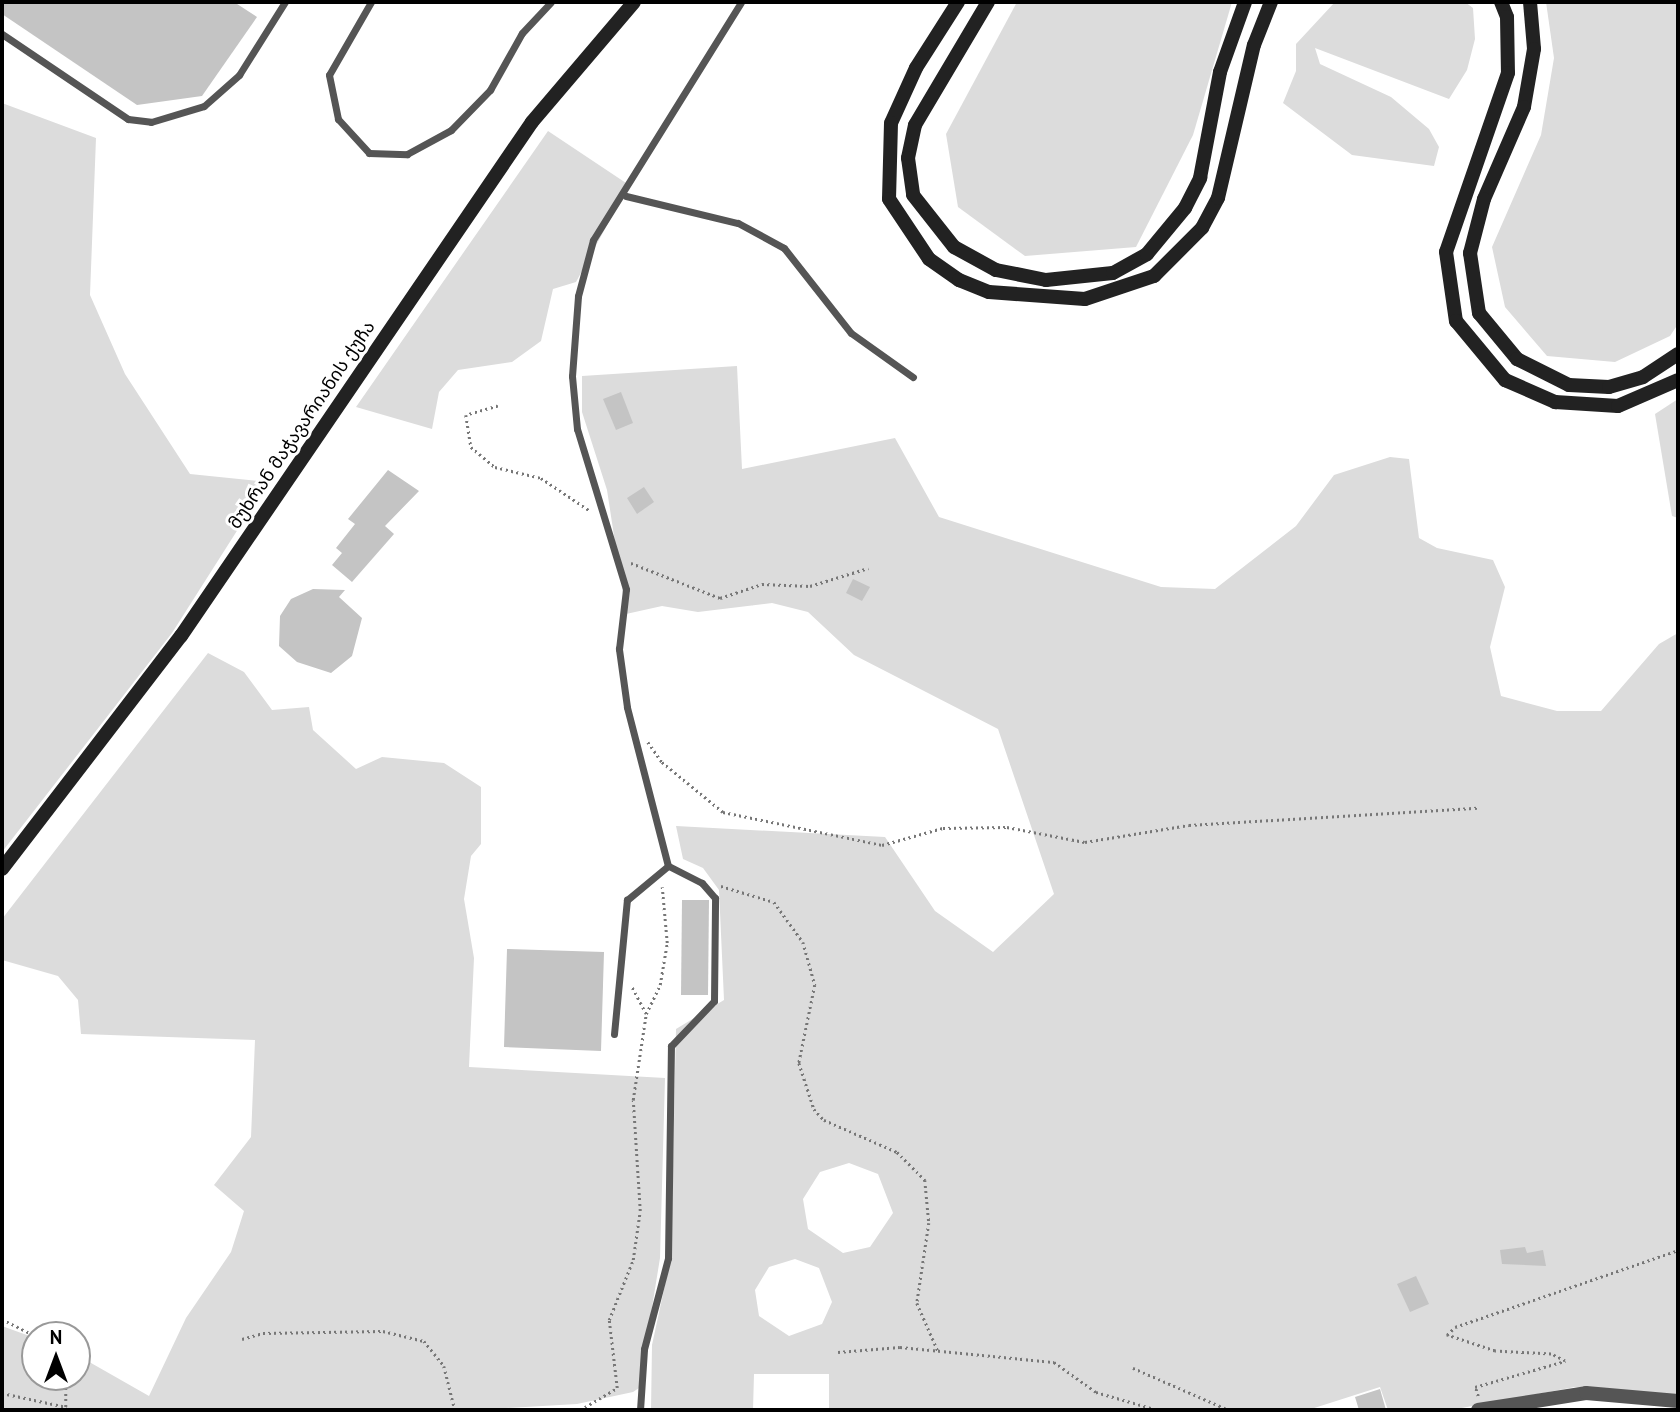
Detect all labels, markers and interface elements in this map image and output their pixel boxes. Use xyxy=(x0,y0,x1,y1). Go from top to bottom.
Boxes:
street label: მუხრან მაჭავარიანის ქუჩა xyxy=(224,317,380,533)
north arrow xyxy=(21,1321,91,1391)
text: N xyxy=(50,1325,62,1349)

